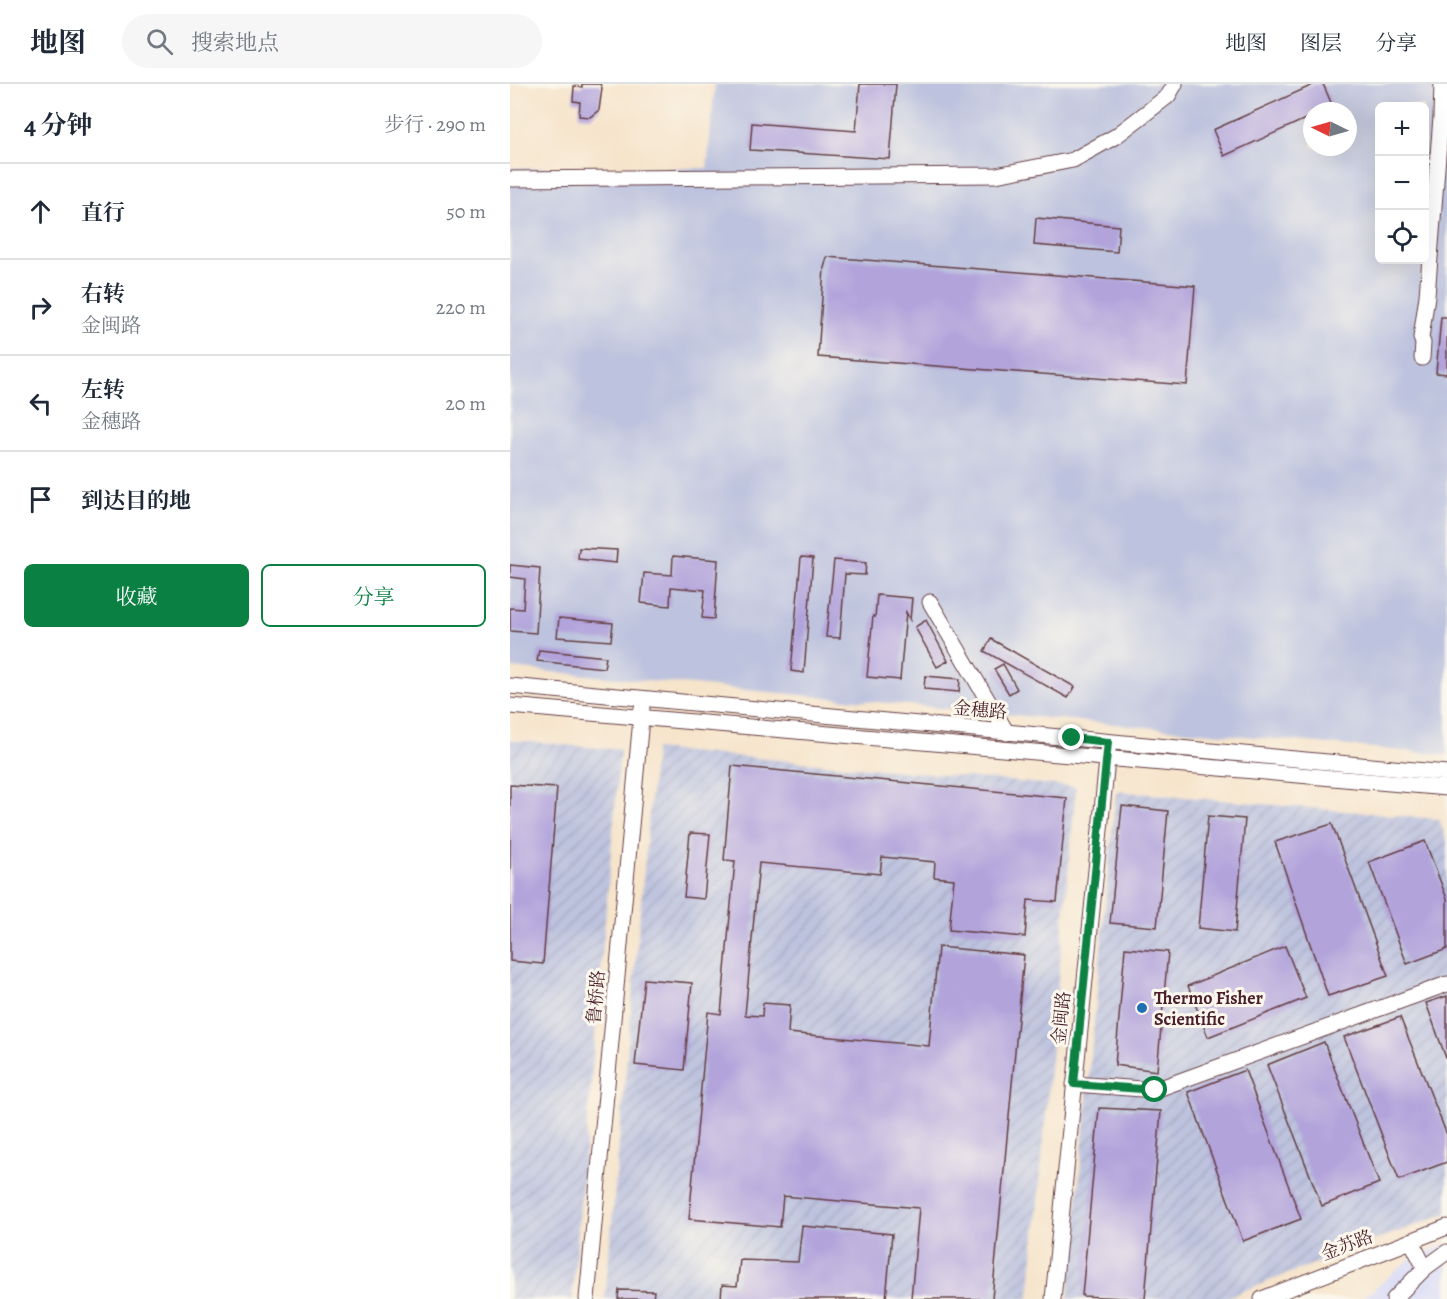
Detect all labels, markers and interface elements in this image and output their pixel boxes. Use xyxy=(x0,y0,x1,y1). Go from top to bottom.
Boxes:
search box xyxy=(122,14,542,68)
text: 地图 xyxy=(30,24,86,62)
icon: search xyxy=(143,25,176,58)
text: 搜索地点 xyxy=(191,28,279,58)
text: 地图 xyxy=(1225,29,1267,57)
text: 图层 xyxy=(1300,29,1342,57)
text: 分享 xyxy=(1375,29,1417,57)
north arrow xyxy=(1303,102,1357,156)
map controls xyxy=(1375,102,1429,264)
button: + xyxy=(1375,102,1429,156)
text: 4 分钟 xyxy=(24,108,93,143)
text: 步行 · 290 m xyxy=(384,111,486,138)
button: − xyxy=(1375,156,1429,210)
icon: ahead xyxy=(24,195,57,228)
text: 直行 xyxy=(81,198,125,228)
text: 50 m xyxy=(446,198,486,225)
button: locate xyxy=(1375,210,1429,264)
text: 右转 xyxy=(81,279,125,309)
icon: right xyxy=(24,291,57,324)
text: 220 m xyxy=(436,294,486,321)
text: 金闽路 xyxy=(81,312,141,339)
text: 左转 xyxy=(81,375,125,405)
icon: left xyxy=(24,387,57,420)
text: 20 m xyxy=(445,390,486,417)
text: 金穗路 xyxy=(81,408,141,435)
icon: arrive xyxy=(24,483,57,516)
text: 到达目的地 xyxy=(81,486,191,516)
button: 收藏 xyxy=(24,564,249,627)
button: 分享 xyxy=(261,564,486,627)
street label: 金穗路 xyxy=(952,696,1008,724)
route end xyxy=(1058,724,1084,750)
street label: 鲁桥路 xyxy=(582,969,610,1025)
place label: Thermo Fisher Scientific xyxy=(1154,986,1264,1031)
street label: 金闽路 xyxy=(1046,990,1076,1046)
marker: Thermo Fisher Scientific xyxy=(1135,1001,1149,1015)
route start xyxy=(1141,1076,1167,1102)
street label: 金苏路 xyxy=(1317,1224,1377,1266)

